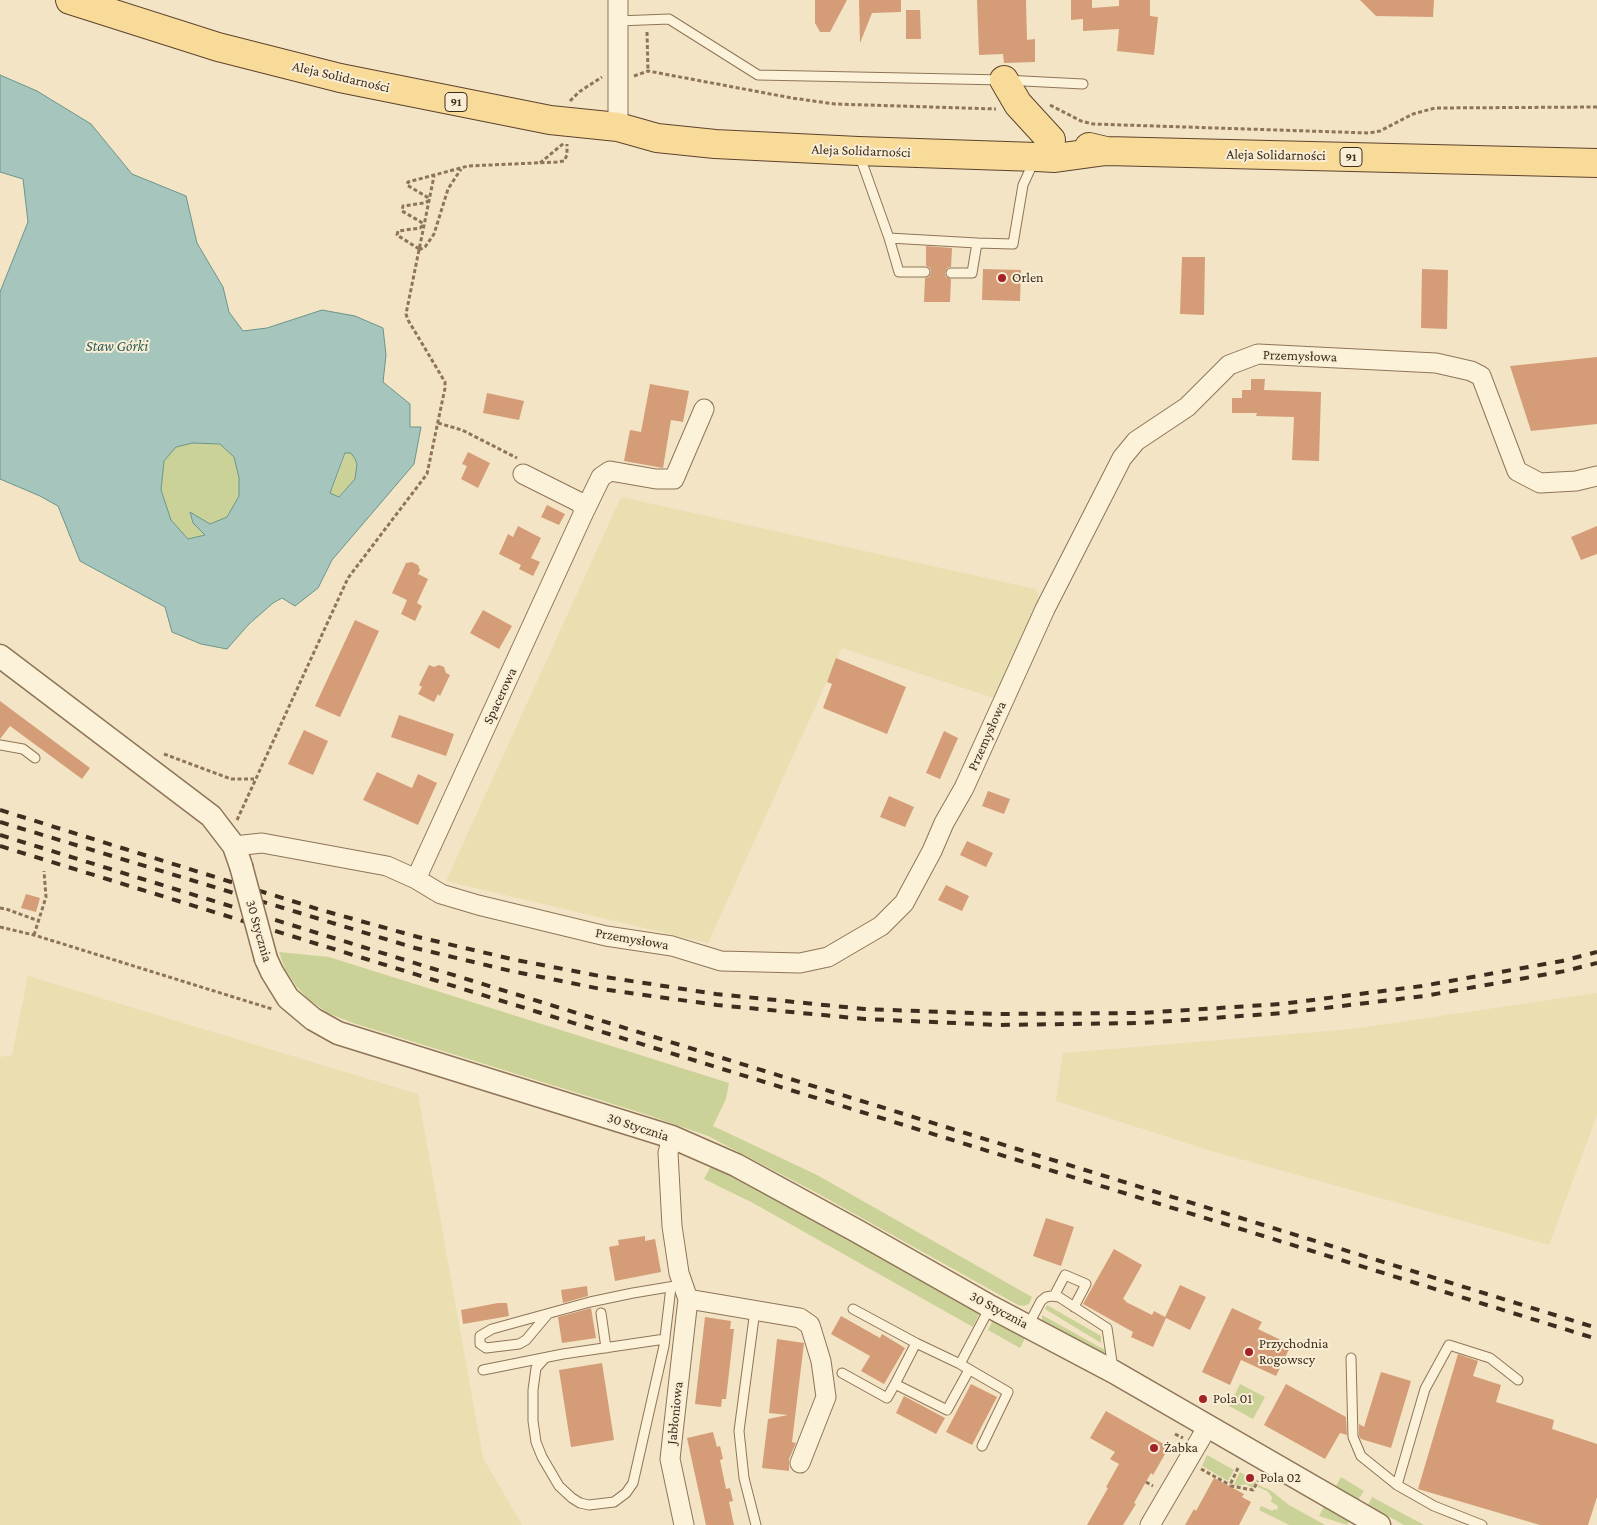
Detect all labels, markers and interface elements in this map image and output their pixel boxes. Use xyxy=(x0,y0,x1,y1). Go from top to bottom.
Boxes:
street label: Aleja Solidarności xyxy=(291,58,391,96)
road number: 91 xyxy=(445,92,467,111)
street label: Aleja Solidarności xyxy=(811,141,911,161)
street label: Aleja Solidarności xyxy=(1226,146,1326,164)
road number: 91 xyxy=(1340,148,1362,166)
place label: Orlen xyxy=(1012,270,1044,286)
marker: Orlen xyxy=(996,272,1008,284)
water label: Staw Górki xyxy=(86,337,148,355)
street label: Przemysłowa xyxy=(1263,346,1337,366)
street label: Spacerowa xyxy=(480,665,520,727)
street label: Przemysłowa xyxy=(964,699,1010,773)
street label: 30 Stycznia xyxy=(242,898,276,964)
street label: Przemysłowa xyxy=(594,924,670,954)
street label: 30 Stycznia xyxy=(605,1109,671,1145)
street label: 30 Stycznia xyxy=(967,1288,1031,1332)
place label: Przychodnia Rogowscy xyxy=(1259,1336,1328,1368)
marker: Przychodnia Rogowscy xyxy=(1243,1346,1255,1358)
street label: Jabłoniowa xyxy=(663,1381,687,1445)
place label: Pola 01 xyxy=(1213,1391,1252,1407)
marker: Pola 01 xyxy=(1197,1393,1209,1405)
place label: Żabka xyxy=(1164,1440,1198,1456)
marker: Żabka xyxy=(1148,1442,1160,1454)
place label: Pola 02 xyxy=(1260,1470,1301,1486)
marker: Pola 02 xyxy=(1244,1472,1256,1484)

